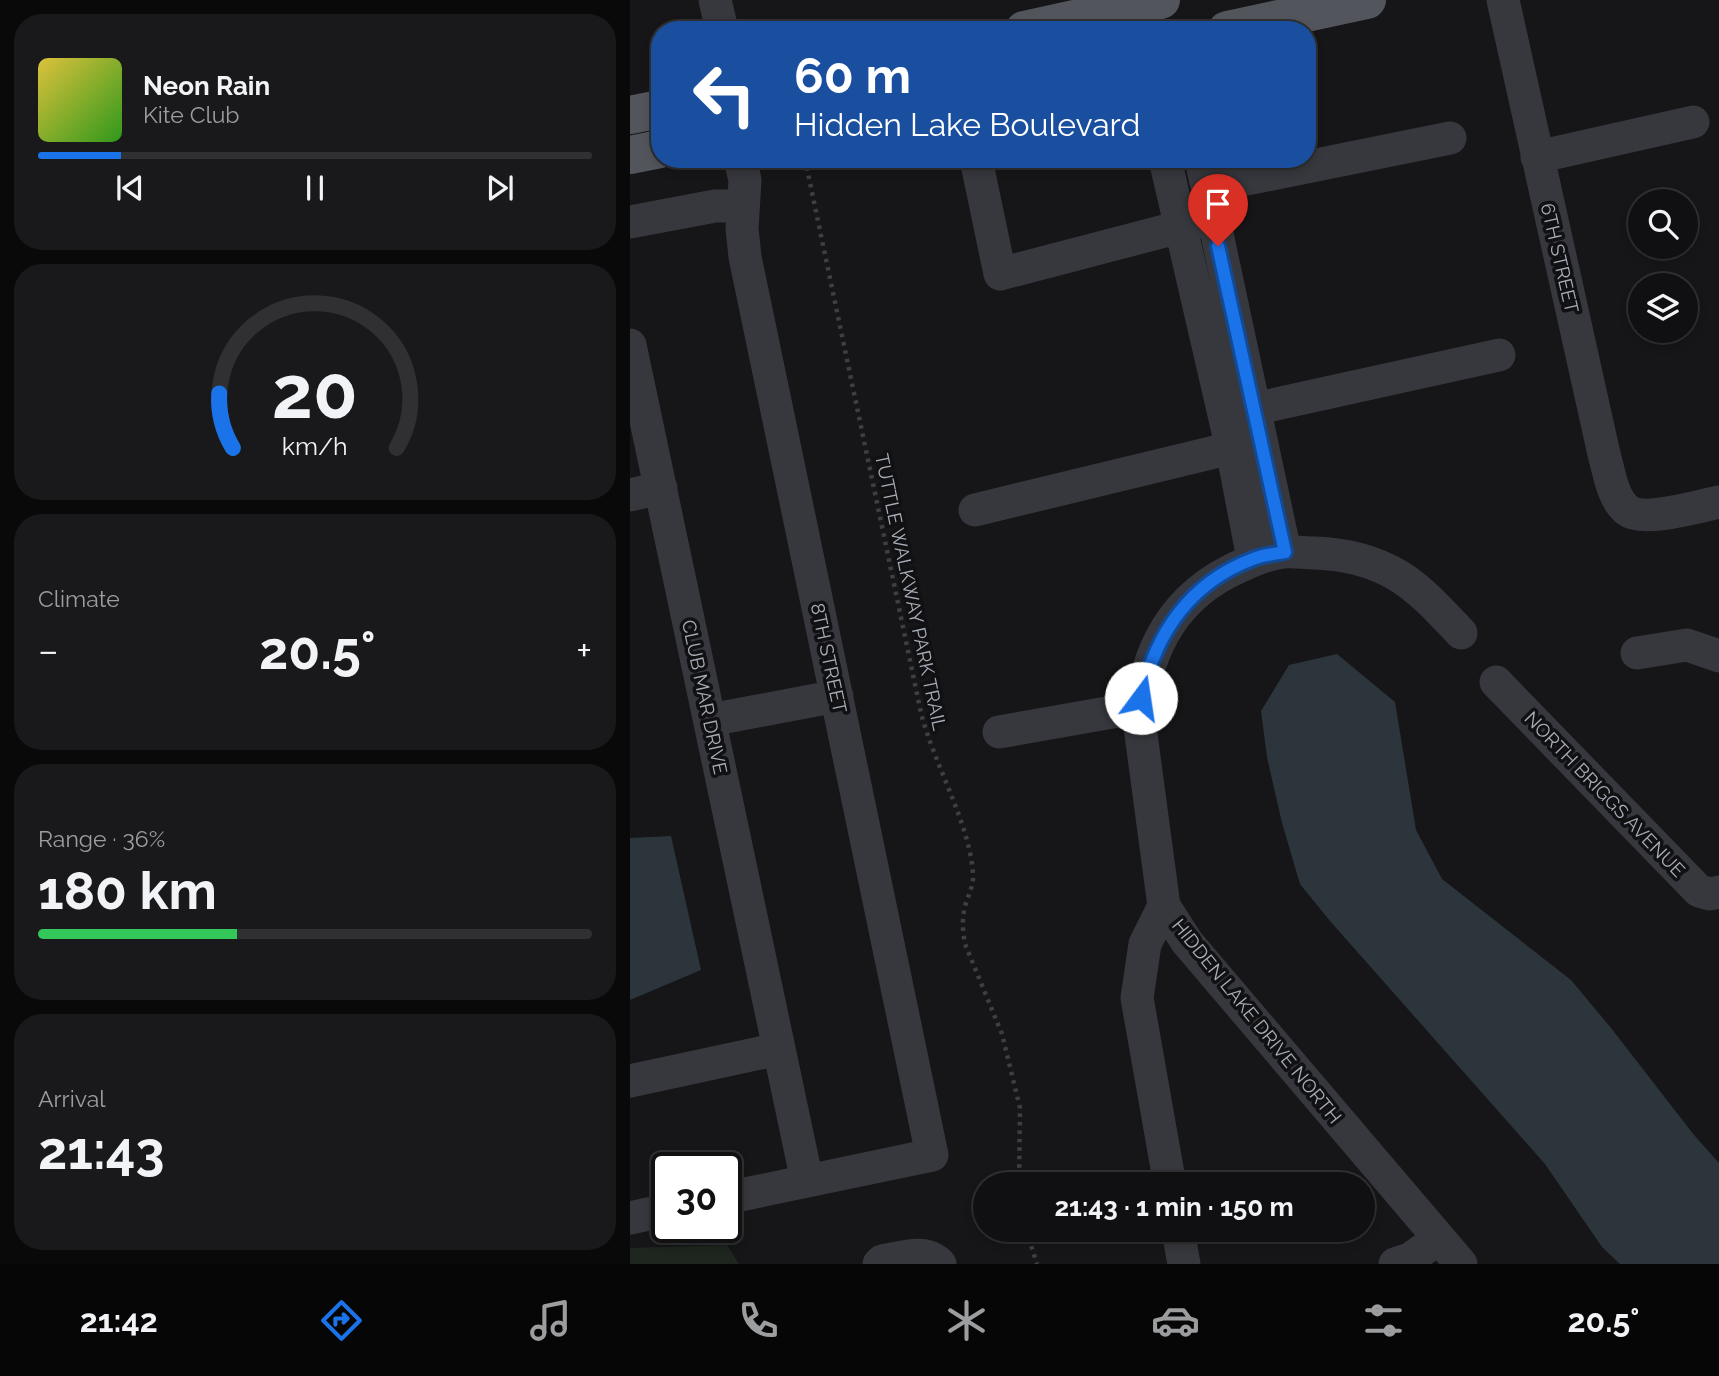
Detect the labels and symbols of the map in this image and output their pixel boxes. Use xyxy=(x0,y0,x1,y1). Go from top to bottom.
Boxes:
pin xyxy=(1188,174,1248,246)
street label: 6TH STREET xyxy=(1537,201,1583,315)
street label: TUTTLE WALKWAY PARK TRAIL xyxy=(871,452,951,732)
street label: 8TH STREET xyxy=(807,601,851,715)
street label: CLUB MAR DRIVE xyxy=(678,618,732,776)
position arrow xyxy=(1104,661,1178,735)
street label: NORTH BRIGGS AVENUE xyxy=(1520,707,1690,881)
street label: HIDDEN LAKE DRIVE NORTH xyxy=(1168,914,1346,1128)
speed limit sign: 30 xyxy=(651,1152,742,1243)

